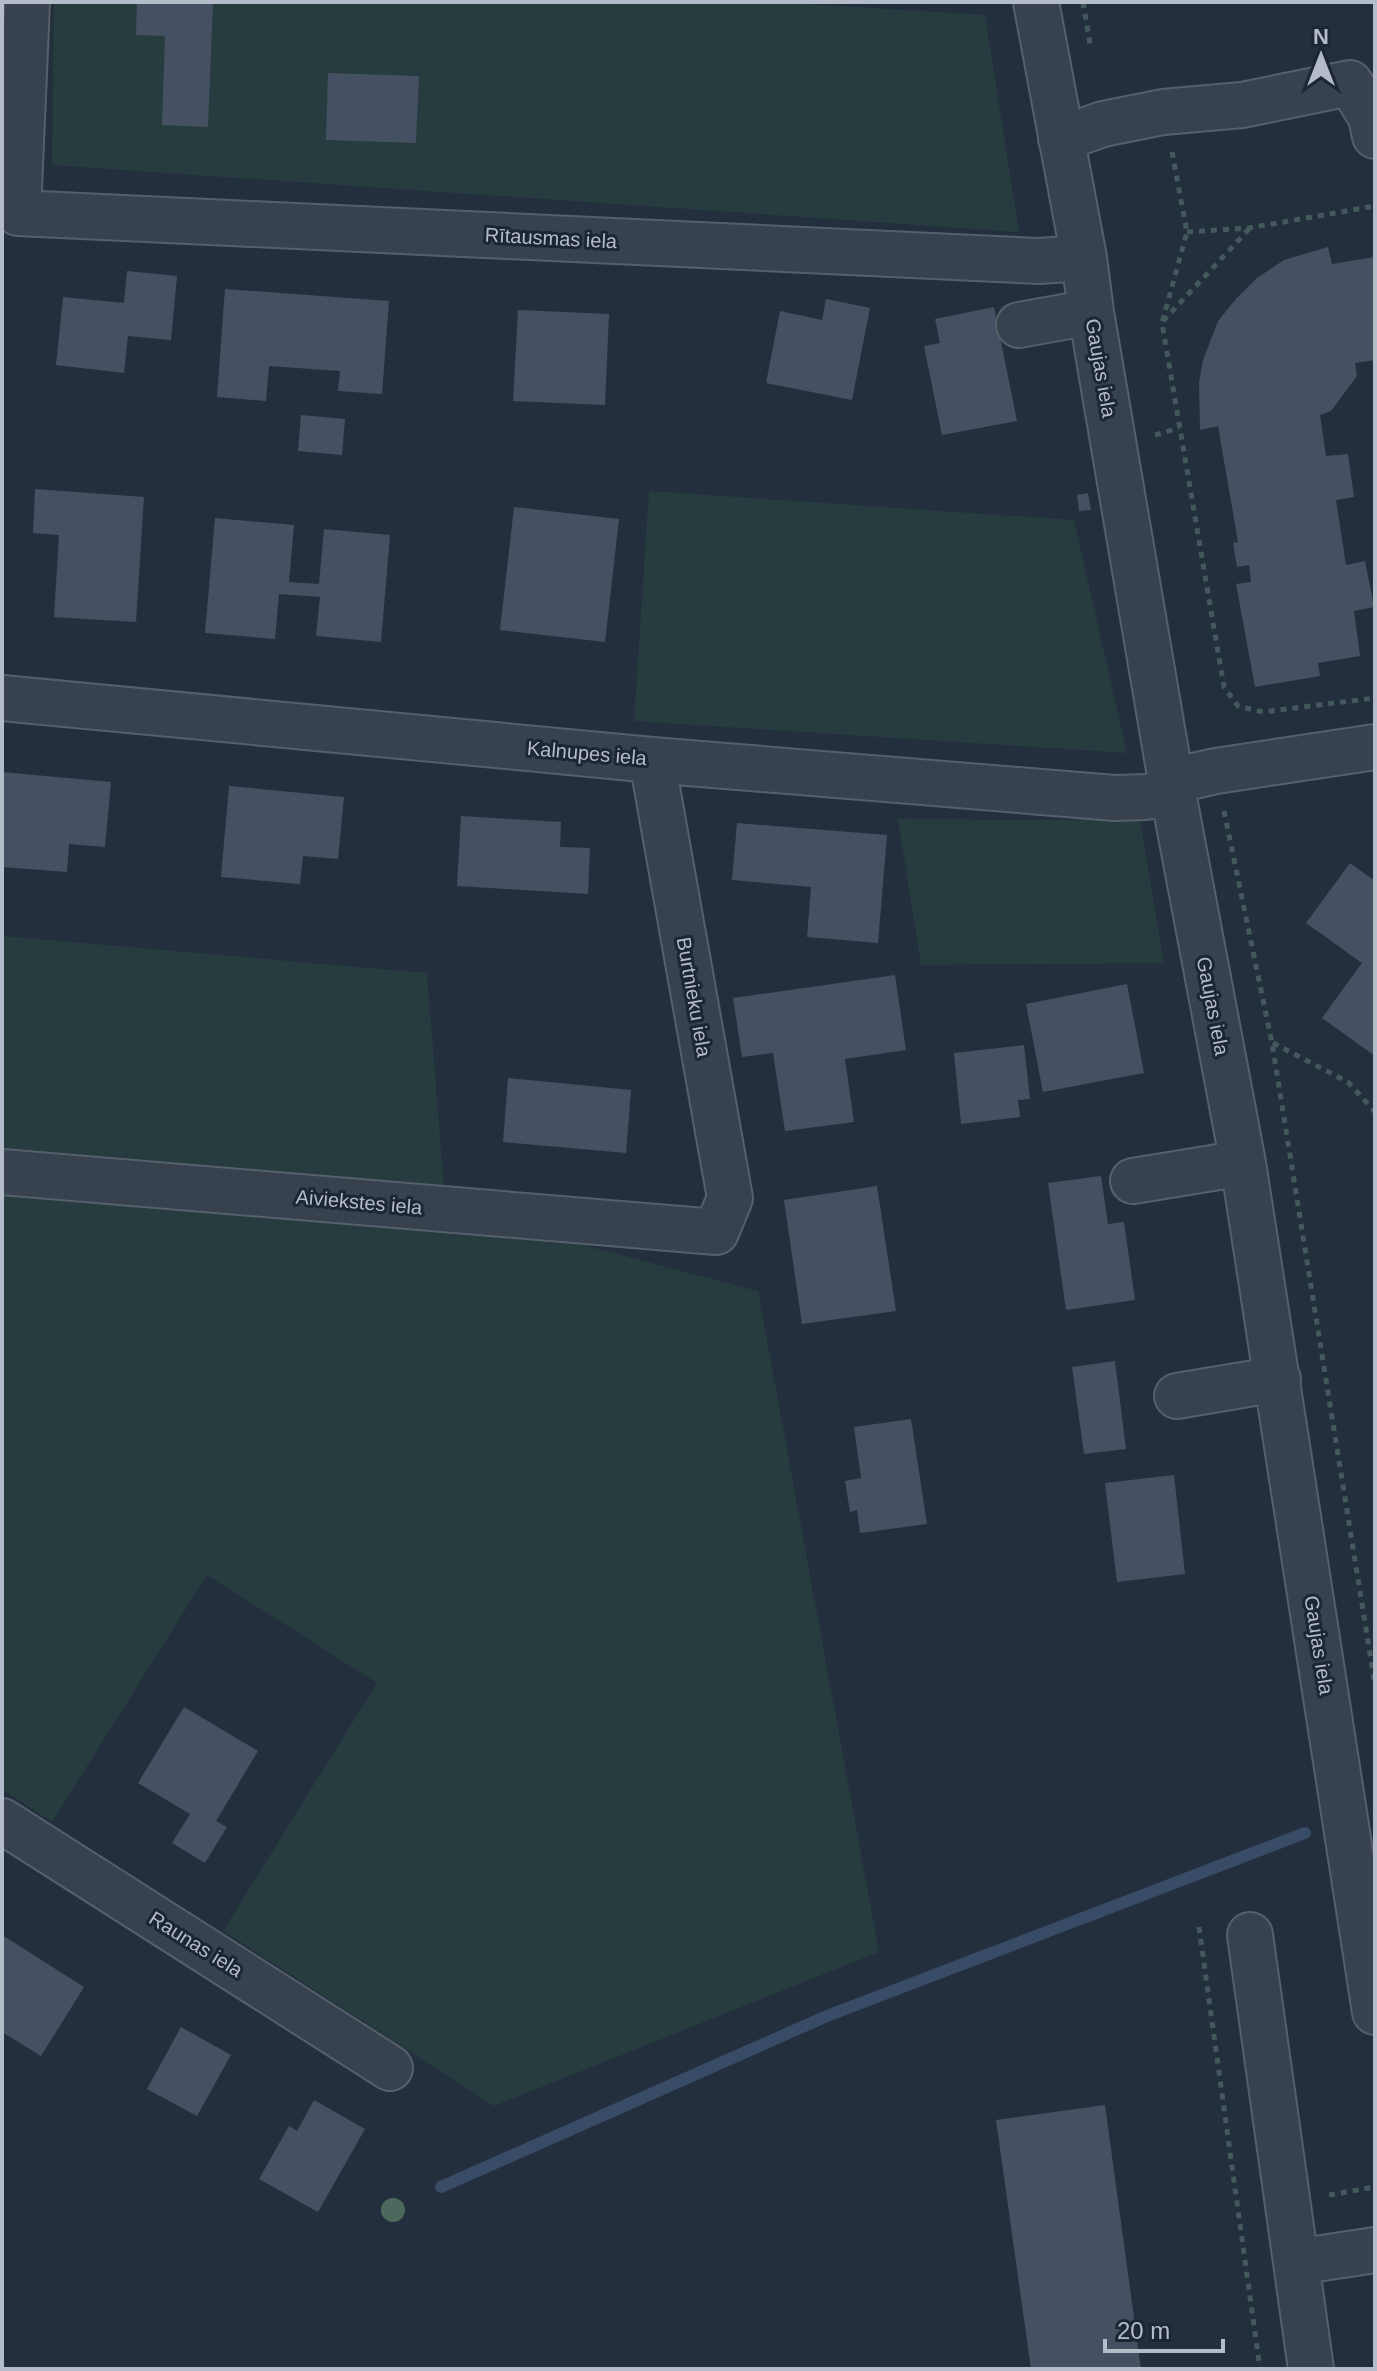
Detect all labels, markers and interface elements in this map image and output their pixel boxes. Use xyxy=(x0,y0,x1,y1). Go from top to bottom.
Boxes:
north arrow xyxy=(1281,16,1361,96)
text: N xyxy=(1313,24,1329,49)
street label: Rītausmas iela xyxy=(484,224,618,252)
street label: Gaujas iela xyxy=(1081,317,1121,420)
street label: Kalnupes iela xyxy=(526,737,649,769)
street label: Burtnieku iela xyxy=(673,935,716,1059)
street label: Gaujas iela xyxy=(1193,955,1234,1058)
street label: Aiviekstes iela xyxy=(295,1186,424,1219)
street label: Gaujas iela xyxy=(1300,1594,1338,1697)
street label: Raunas iela xyxy=(145,1907,247,1982)
scale bar xyxy=(1105,2303,1223,2353)
text: 20 m xyxy=(1117,2317,1170,2344)

